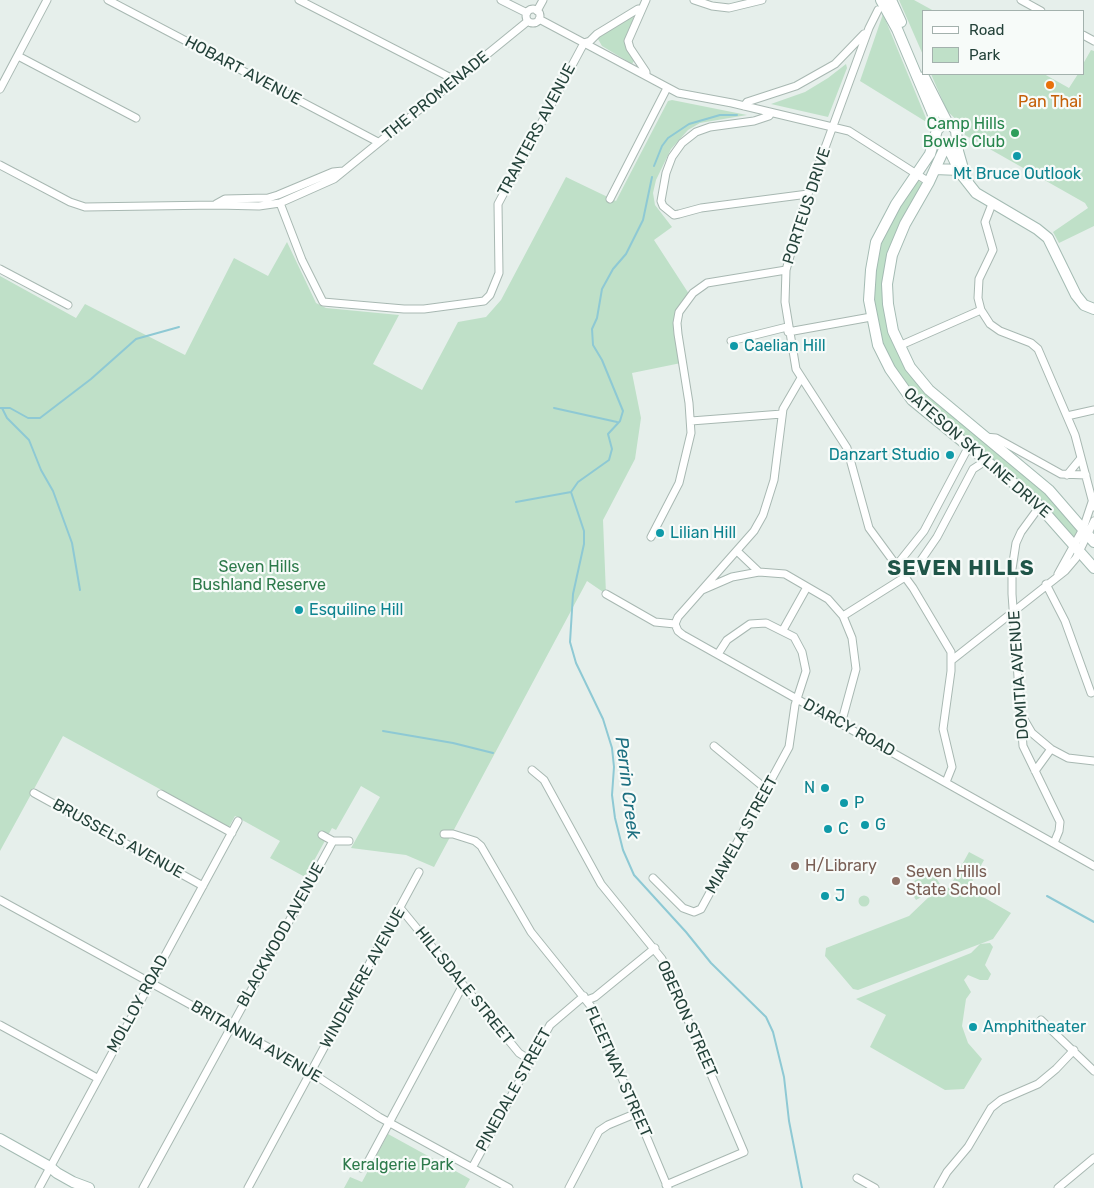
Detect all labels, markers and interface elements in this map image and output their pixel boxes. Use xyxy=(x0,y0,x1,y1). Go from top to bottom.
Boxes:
legend xyxy=(922,10,1084,75)
text: Road xyxy=(969,21,1005,39)
street label: HOBART AVENUE xyxy=(181,32,305,110)
text: Park xyxy=(969,46,1000,64)
street label: THE PROMENADE xyxy=(379,47,493,145)
street label: TRANTERS AVENUE xyxy=(494,61,580,199)
marker: Pan Thai xyxy=(1044,79,1056,91)
place label: Pan Thai xyxy=(1018,92,1082,112)
place label: Camp Hills Bowls Club xyxy=(923,114,1005,152)
marker: Camp Hills Bowls Club xyxy=(1009,127,1021,139)
street label: PORTEUS DRIVE xyxy=(779,145,835,267)
marker: Mt Bruce Outlook xyxy=(1011,150,1023,162)
place label: Mt Bruce Outlook xyxy=(953,164,1081,184)
place label: Caelian Hill xyxy=(744,336,826,356)
marker: Caelian Hill xyxy=(728,340,740,352)
street label: OATESON SKYLINE DRIVE xyxy=(899,384,1055,522)
place label: Danzart Studio xyxy=(829,445,940,465)
marker: Danzart Studio xyxy=(944,449,956,461)
place label: Lilian Hill xyxy=(670,523,736,543)
marker: Lilian Hill xyxy=(654,527,666,539)
district label: SEVEN HILLS xyxy=(886,556,1036,582)
park label: Seven Hills Bushland Reserve xyxy=(192,557,326,595)
place label: Esquiline Hill xyxy=(309,600,403,620)
marker: Esquiline Hill xyxy=(293,604,305,616)
street label: DOMITIA AVENUE xyxy=(1005,610,1033,740)
street label: D'ARCY ROAD xyxy=(800,695,898,761)
water label: Perrin Creek xyxy=(610,735,644,841)
street label: MIAWELA STREET xyxy=(702,773,782,897)
place label: N xyxy=(804,778,815,798)
marker: N xyxy=(819,782,831,794)
place label: P xyxy=(854,793,864,813)
street label: BRUSSELS AVENUE xyxy=(49,795,187,883)
marker: P xyxy=(838,797,850,809)
place label: G xyxy=(875,815,886,835)
place label: C xyxy=(838,819,849,839)
marker: G xyxy=(859,819,871,831)
marker: C xyxy=(822,823,834,835)
place label: H/Library xyxy=(805,856,877,876)
street label: BLACKWOOD AVENUE xyxy=(233,860,329,1010)
marker: H/Library xyxy=(789,860,801,872)
place label: Seven Hills State School xyxy=(906,862,1001,900)
marker: Seven Hills State School xyxy=(890,875,902,887)
place label: J xyxy=(835,886,845,906)
marker: J xyxy=(819,890,831,902)
street label: WINDEMERE AVENUE xyxy=(316,904,410,1052)
street label: HILLSDALE STREET xyxy=(411,923,517,1049)
street label: MOLLOY ROAD xyxy=(103,952,173,1056)
street label: OBERON STREET xyxy=(653,958,721,1080)
street label: BRITANNIA AVENUE xyxy=(187,997,325,1087)
street label: FLEETWAY STREET xyxy=(580,1003,656,1141)
place label: Amphitheater xyxy=(983,1017,1086,1037)
marker: Amphitheater xyxy=(967,1021,979,1033)
street label: PINEDALE STREET xyxy=(472,1025,556,1155)
park label: Keralgerie Park xyxy=(342,1155,454,1175)

